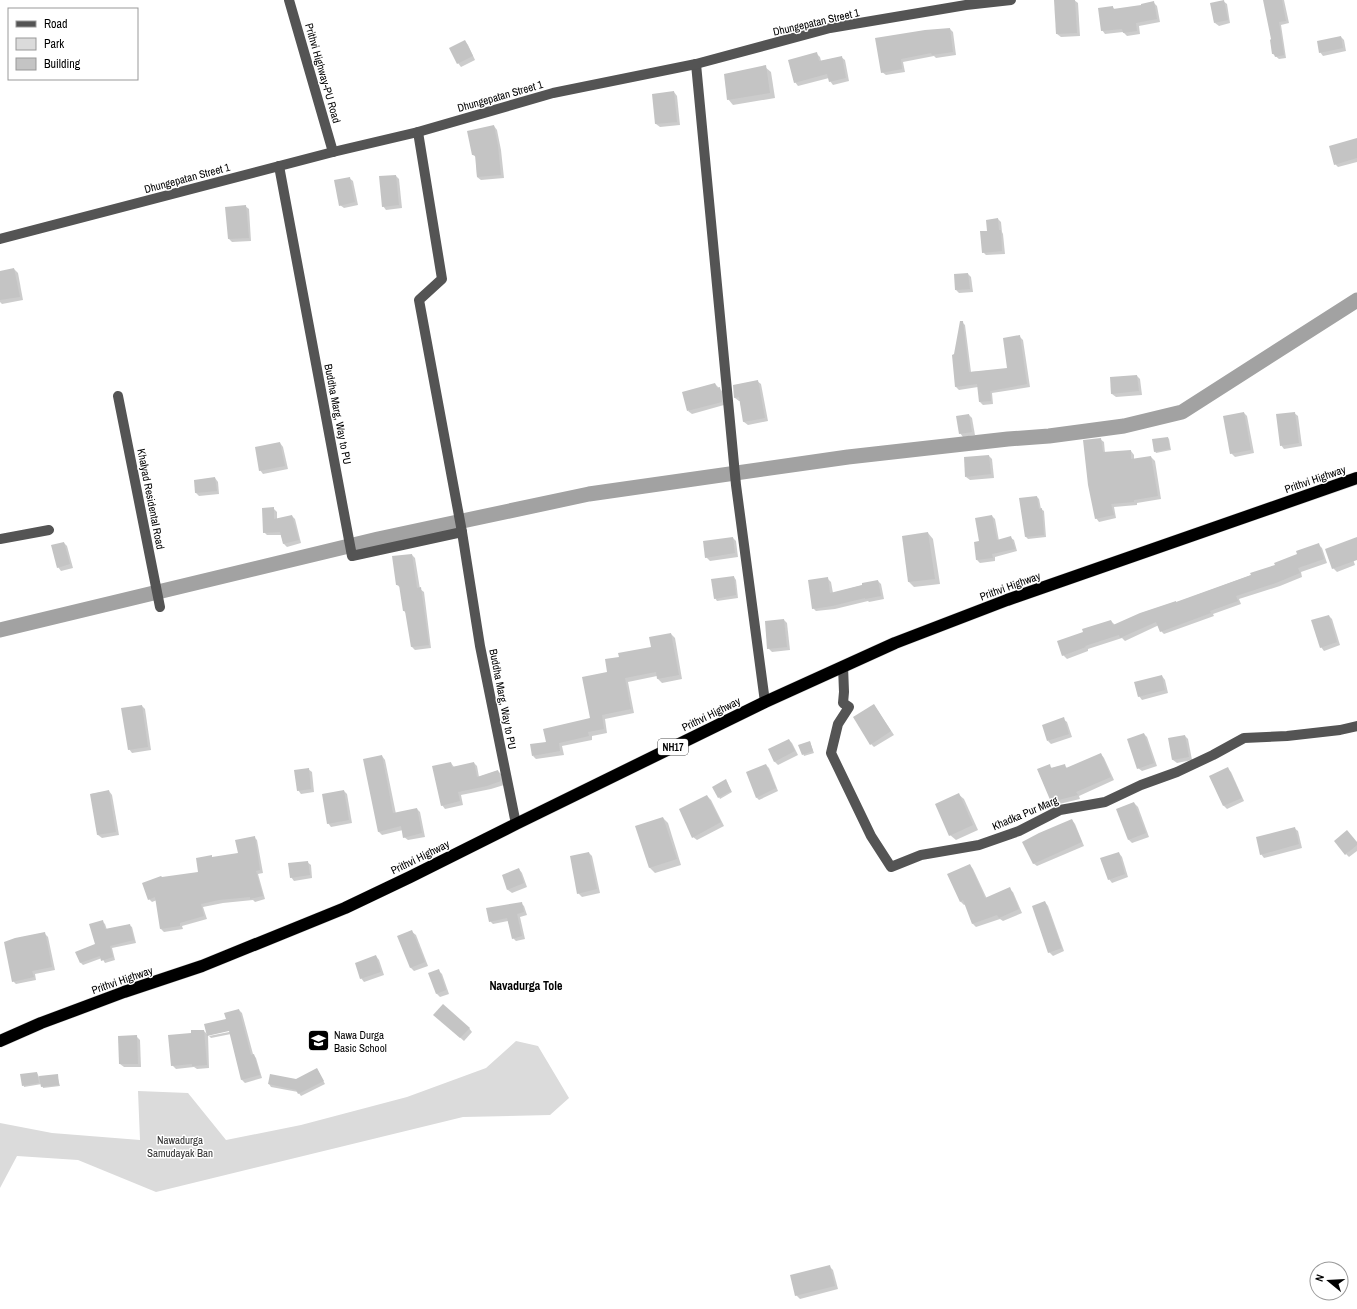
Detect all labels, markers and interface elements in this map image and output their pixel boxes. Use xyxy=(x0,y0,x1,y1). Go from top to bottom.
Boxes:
street label: Dhungepatan Street 1 xyxy=(771,5,861,39)
legend xyxy=(8,8,138,80)
text: Road xyxy=(44,16,68,32)
street label: Prithvi Highway-PU Road xyxy=(302,21,344,125)
text: Park xyxy=(44,36,64,52)
text: Building xyxy=(44,56,81,72)
street label: Dhungepatan Street 1 xyxy=(456,77,544,115)
street label: Dhungepatan Street 1 xyxy=(143,160,231,196)
street label: Buddha Marg, Way to PU xyxy=(321,363,355,465)
street label: Khalyad Residental Road xyxy=(134,447,168,551)
street label: Prithvi Highway xyxy=(1283,462,1348,496)
street label: Prithvi Highway xyxy=(978,568,1043,603)
street label: Buddha Marg, Way to PU xyxy=(486,648,520,750)
street label: Prithvi Highway xyxy=(679,694,743,734)
road number: NH17 xyxy=(658,739,688,755)
street label: Khadka Pur Marg xyxy=(990,793,1060,833)
street label: Prithvi Highway xyxy=(388,837,452,877)
street label: Prithvi Highway xyxy=(90,963,155,997)
district label: Navadurga Tole xyxy=(489,978,563,994)
school or university icon: Nawa Durga Basic School xyxy=(306,1028,332,1054)
place label: Nawa Durga Basic School xyxy=(334,1028,387,1055)
park label: Nawadurga Samudayak Ban xyxy=(147,1133,213,1160)
north arrow xyxy=(1309,1261,1349,1301)
text: N xyxy=(1312,1273,1327,1283)

